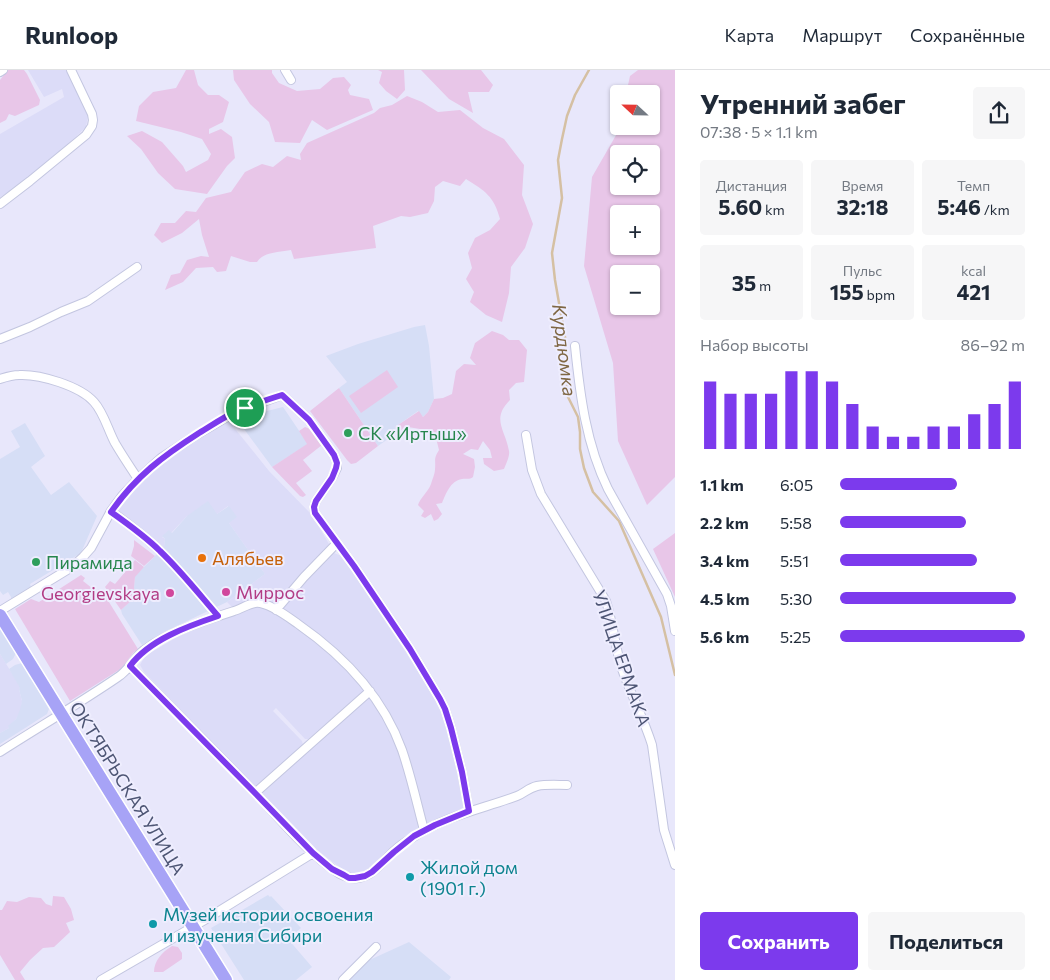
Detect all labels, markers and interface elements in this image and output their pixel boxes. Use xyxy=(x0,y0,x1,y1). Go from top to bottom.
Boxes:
text: Runloop xyxy=(25,20,118,49)
text: Карта xyxy=(725,24,774,46)
text: Маршрут xyxy=(802,24,882,46)
text: Сохранённые xyxy=(910,24,1025,46)
north arrow xyxy=(610,85,660,135)
map controls xyxy=(610,85,660,315)
text: Утренний забег xyxy=(700,86,906,120)
button: share xyxy=(973,87,1025,139)
text: 07:38 · 5 × 1.1 km xyxy=(700,122,818,141)
button: locate xyxy=(610,145,660,195)
text: Дистанция xyxy=(716,177,787,194)
text: Время xyxy=(842,177,883,194)
text: Темп xyxy=(957,177,990,194)
text: 5.60 xyxy=(718,194,762,219)
text: 32:18 xyxy=(836,194,889,219)
text: 5:46 xyxy=(937,194,981,219)
text: km xyxy=(762,201,785,218)
text: /km xyxy=(981,201,1010,218)
button: + xyxy=(610,205,660,255)
text: Пульс xyxy=(843,262,882,279)
text: kcal xyxy=(961,262,986,279)
button: − xyxy=(610,265,660,315)
text: 35 xyxy=(732,270,756,295)
text: m xyxy=(756,277,771,294)
text: 155 xyxy=(830,279,864,304)
text: 421 xyxy=(956,279,991,304)
text: bpm xyxy=(864,286,895,303)
water label: Курдюмка xyxy=(548,302,582,398)
text: Набор высоты xyxy=(700,335,809,354)
text: 86–92 m xyxy=(961,335,1025,354)
pin xyxy=(224,387,266,429)
icon: arrive xyxy=(231,394,259,422)
place label: СК «Иртыш» xyxy=(358,422,467,444)
marker: СК «Иртыш» xyxy=(342,427,354,439)
text: 1.1 km xyxy=(700,475,744,494)
text: 6:05 xyxy=(780,475,813,494)
text: 2.2 km xyxy=(700,513,749,532)
text: 5:58 xyxy=(780,513,812,532)
place label: Алябьев xyxy=(212,547,283,569)
place label: Пирамида xyxy=(46,551,133,573)
text: 3.4 km xyxy=(700,551,749,570)
text: 5:51 xyxy=(780,551,809,570)
marker: Алябьев xyxy=(196,552,208,564)
marker: Пирамида xyxy=(30,556,42,568)
place label: Миррос xyxy=(236,581,304,603)
place label: Georgievskaya xyxy=(41,582,160,604)
marker: Миррос xyxy=(220,586,232,598)
marker: Georgievskaya xyxy=(164,587,176,599)
street label: УЛИЦА ЕРМАКА xyxy=(588,587,656,729)
text: 4.5 km xyxy=(700,589,750,608)
text: 5:30 xyxy=(780,589,813,608)
text: 5.6 km xyxy=(700,627,749,646)
text: 5:25 xyxy=(780,627,811,646)
street label: ОКТЯБРЬСКАЯ УЛИЦА xyxy=(66,697,190,879)
place label: Жилой дом (1901 г.) xyxy=(420,856,518,899)
marker: Жилой дом (1901 г.) xyxy=(404,871,416,883)
place label: Музей истории освоения и изучения Сибири xyxy=(163,903,373,946)
button: Сохранить xyxy=(700,912,858,970)
button: Поделиться xyxy=(868,912,1025,970)
marker: Музей истории освоения и изучения Сибири xyxy=(147,918,159,930)

